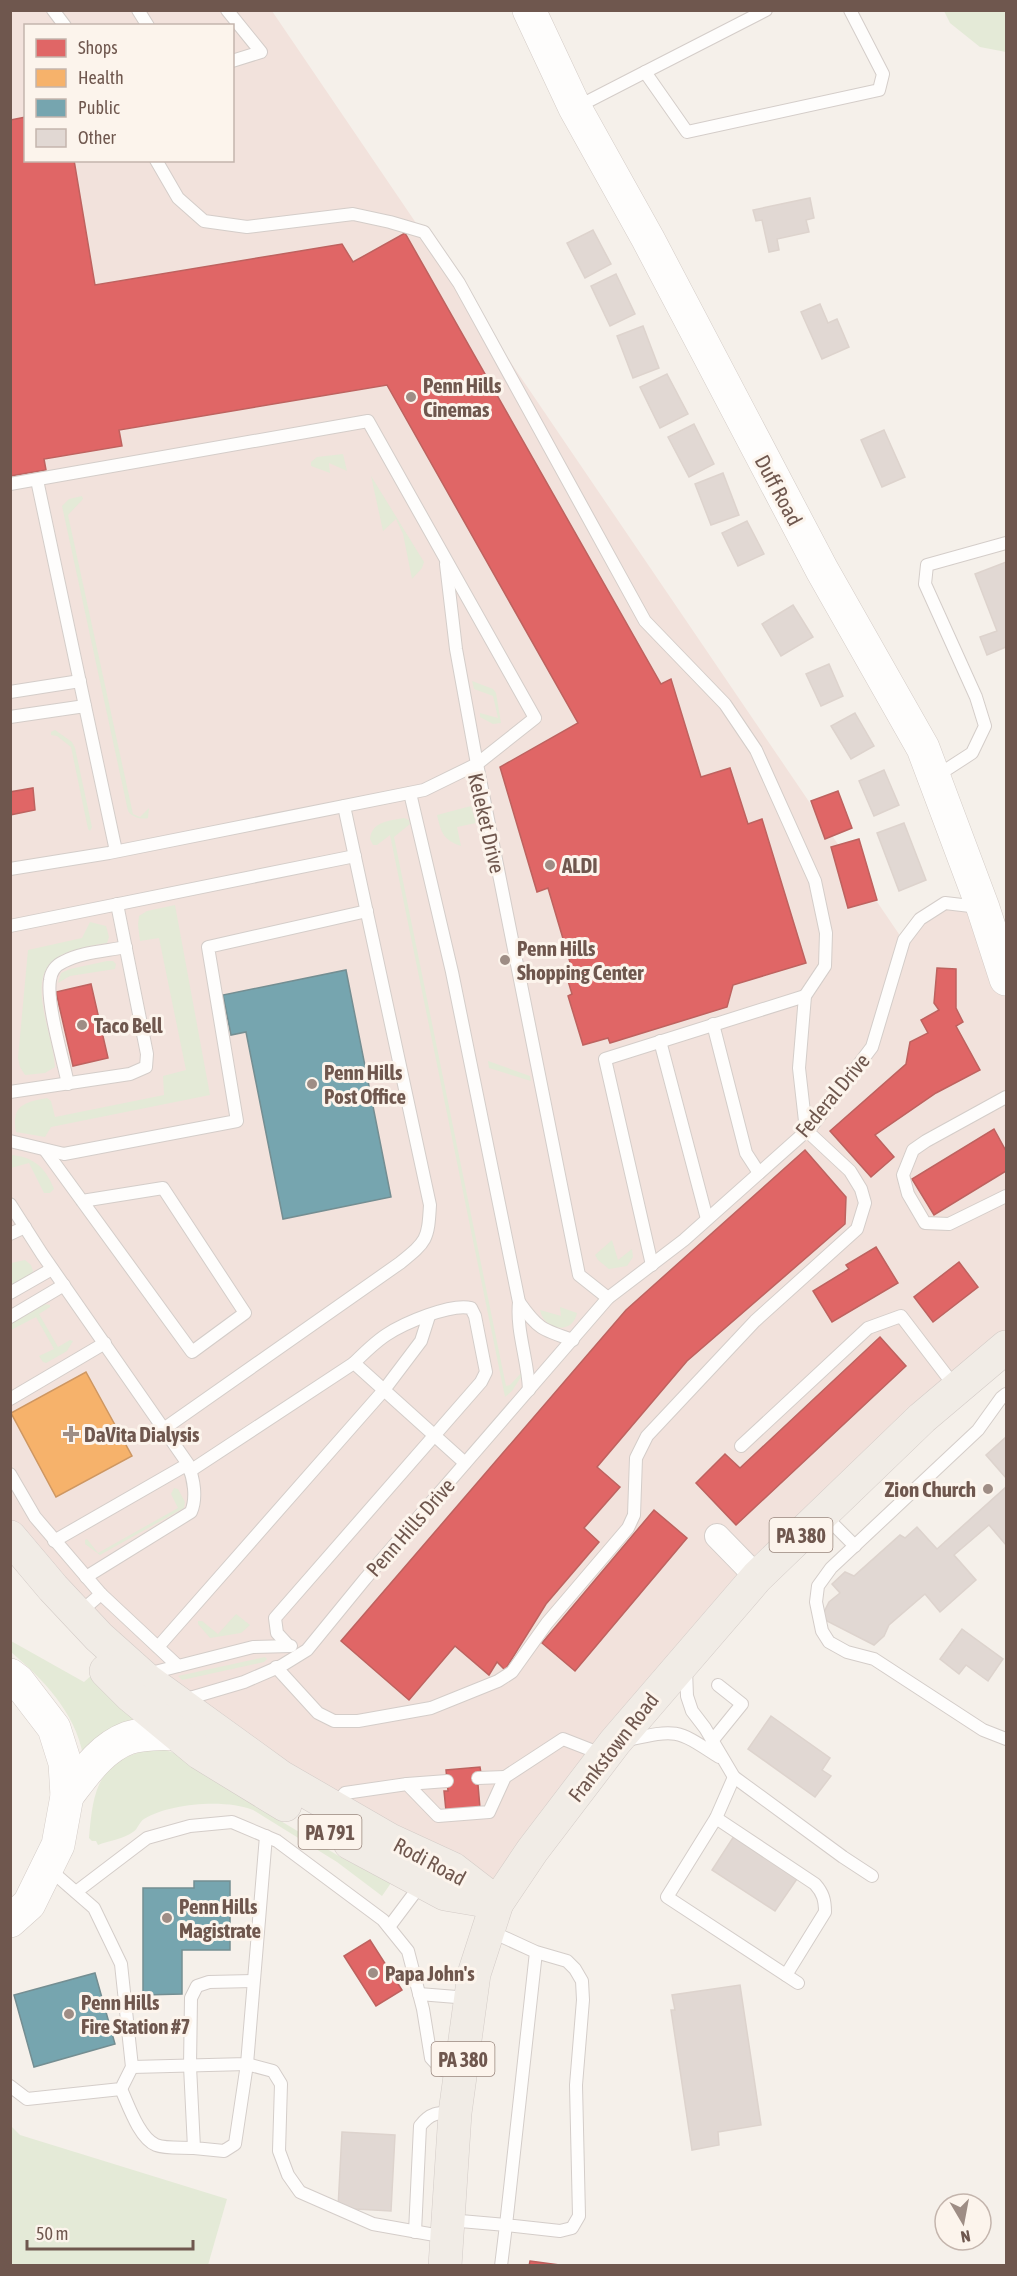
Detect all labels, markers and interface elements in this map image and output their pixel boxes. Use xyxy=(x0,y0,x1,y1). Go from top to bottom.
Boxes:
legend xyxy=(24,24,234,162)
text: Shops xyxy=(78,37,118,58)
text: Health xyxy=(78,67,124,88)
text: Public xyxy=(78,97,120,118)
text: Other xyxy=(78,127,117,148)
place label: Penn Hills Cinemas xyxy=(423,373,502,421)
marker: Penn Hills Cinemas xyxy=(404,390,418,404)
street label: Duff Road xyxy=(751,451,807,529)
street label: Keleket Drive xyxy=(464,770,510,876)
place label: ALDI xyxy=(561,853,598,877)
marker: ALDI xyxy=(543,858,557,872)
place label: Penn Hills Shopping Center xyxy=(517,936,644,984)
marker: Penn Hills Shopping Center xyxy=(498,953,512,967)
place label: Taco Bell xyxy=(94,1013,163,1037)
marker: Taco Bell xyxy=(75,1018,89,1032)
street label: Federal Drive xyxy=(790,1048,874,1142)
place label: Penn Hills Post Office xyxy=(324,1060,406,1108)
marker: Penn Hills Post Office xyxy=(305,1077,319,1091)
place label: DaVita Dialysis xyxy=(84,1422,200,1446)
marker: DaVita Dialysis xyxy=(62,1425,80,1443)
street label: Penn Hills Drive xyxy=(361,1473,459,1581)
place label: Zion Church xyxy=(885,1477,976,1501)
marker: Zion Church xyxy=(981,1482,995,1496)
road number: PA 380 xyxy=(770,1518,832,1552)
street label: Frankstown Road xyxy=(563,1688,663,1806)
road number: PA 791 xyxy=(298,1815,362,1849)
street label: Rodi Road xyxy=(390,1832,470,1890)
place label: Penn Hills Magistrate xyxy=(179,1894,261,1942)
marker: Penn Hills Magistrate xyxy=(160,1911,174,1925)
place label: Papa John's xyxy=(385,1961,475,1985)
marker: Papa John's xyxy=(366,1966,380,1980)
place label: Penn Hills Fire Station #7 xyxy=(81,1990,190,2038)
marker: Penn Hills Fire Station #7 xyxy=(62,2007,76,2021)
road number: PA 380 xyxy=(432,2042,494,2076)
north arrow xyxy=(933,2192,993,2252)
scale bar xyxy=(27,2213,194,2251)
text: 50 m xyxy=(36,2223,68,2244)
text: N xyxy=(959,2227,972,2246)

